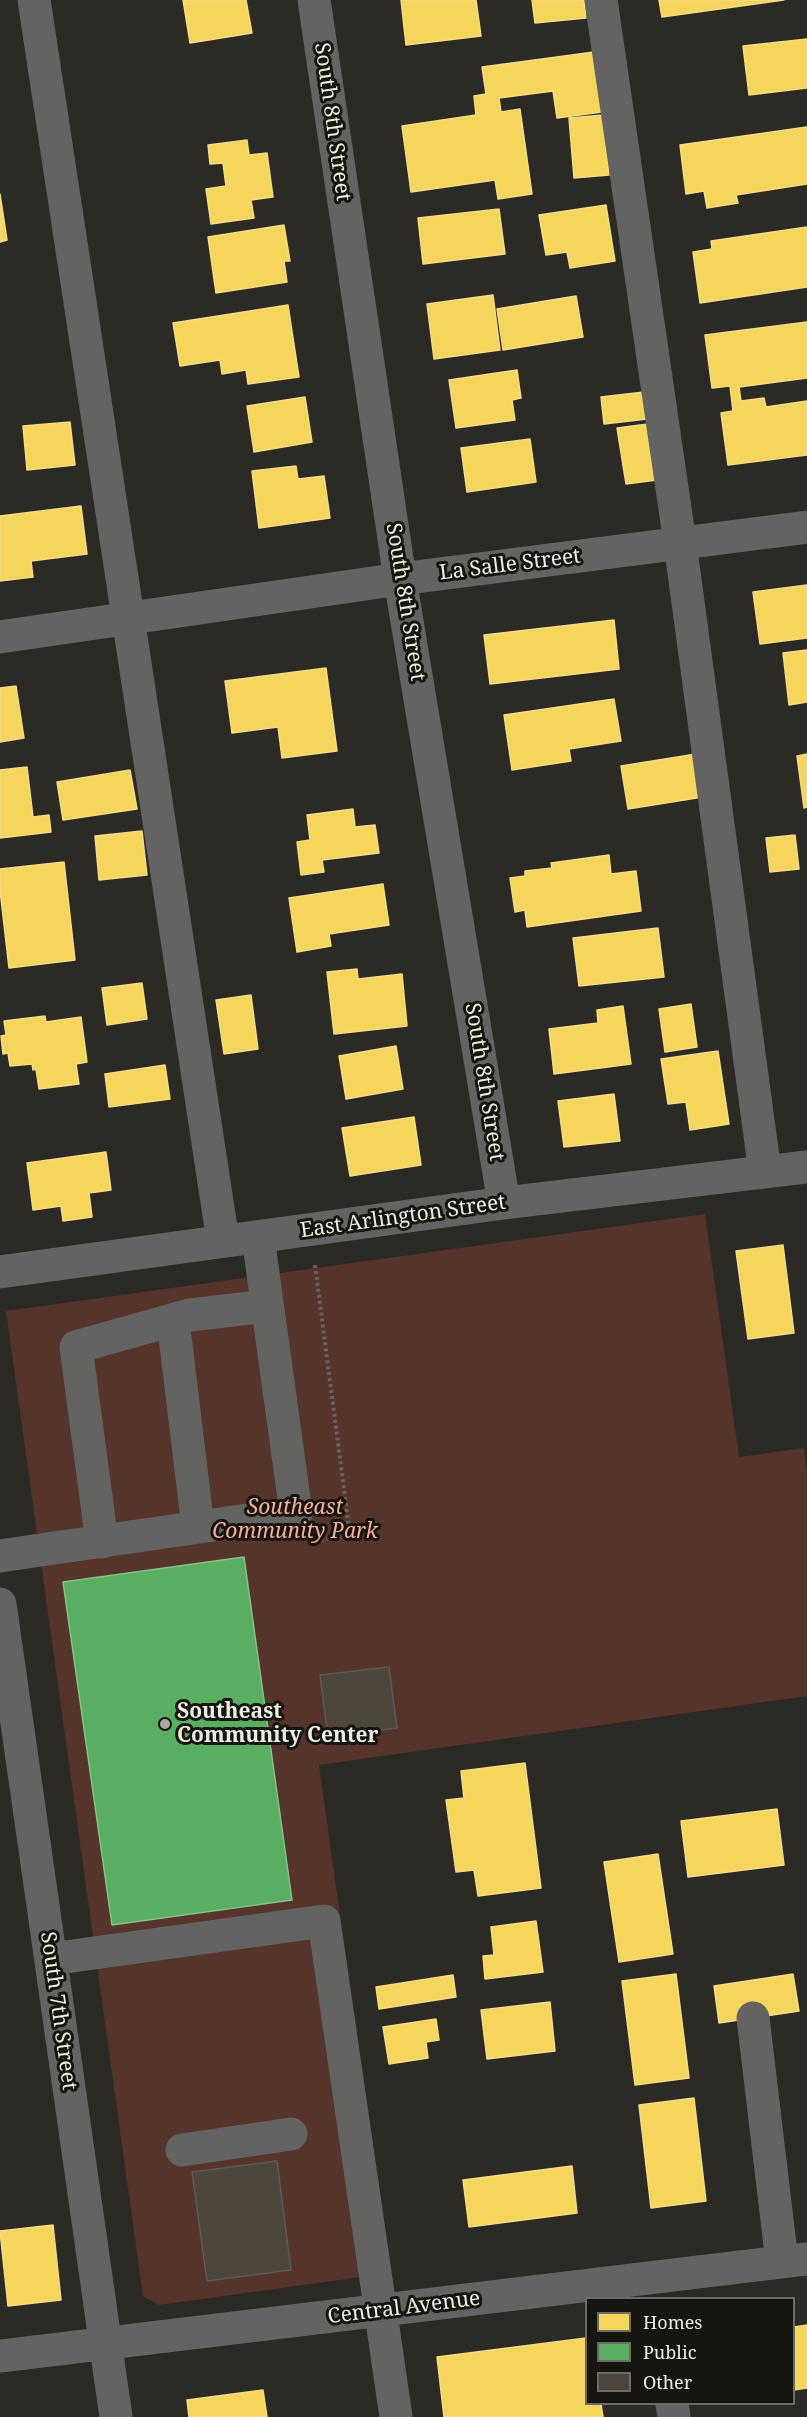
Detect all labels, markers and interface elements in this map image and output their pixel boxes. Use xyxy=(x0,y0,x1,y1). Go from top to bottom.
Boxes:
street label: South 8th Street xyxy=(308,41,356,203)
street label: South 8th Street xyxy=(380,521,430,683)
street label: La Salle Street xyxy=(438,544,582,586)
street label: South 8th Street xyxy=(459,1001,509,1163)
street label: East Arlington Street xyxy=(299,1190,507,1244)
park label: Southeast Community Park xyxy=(212,1495,378,1545)
place label: Southeast Community Center xyxy=(177,1699,378,1749)
marker: Southeast Community Center xyxy=(158,1717,172,1731)
street label: South 7th Street xyxy=(34,1930,82,2092)
street label: Central Avenue xyxy=(326,2286,482,2330)
legend xyxy=(585,2297,795,2405)
text: Homes xyxy=(643,2310,702,2334)
text: Public xyxy=(643,2340,697,2364)
text: Other xyxy=(643,2370,692,2394)

